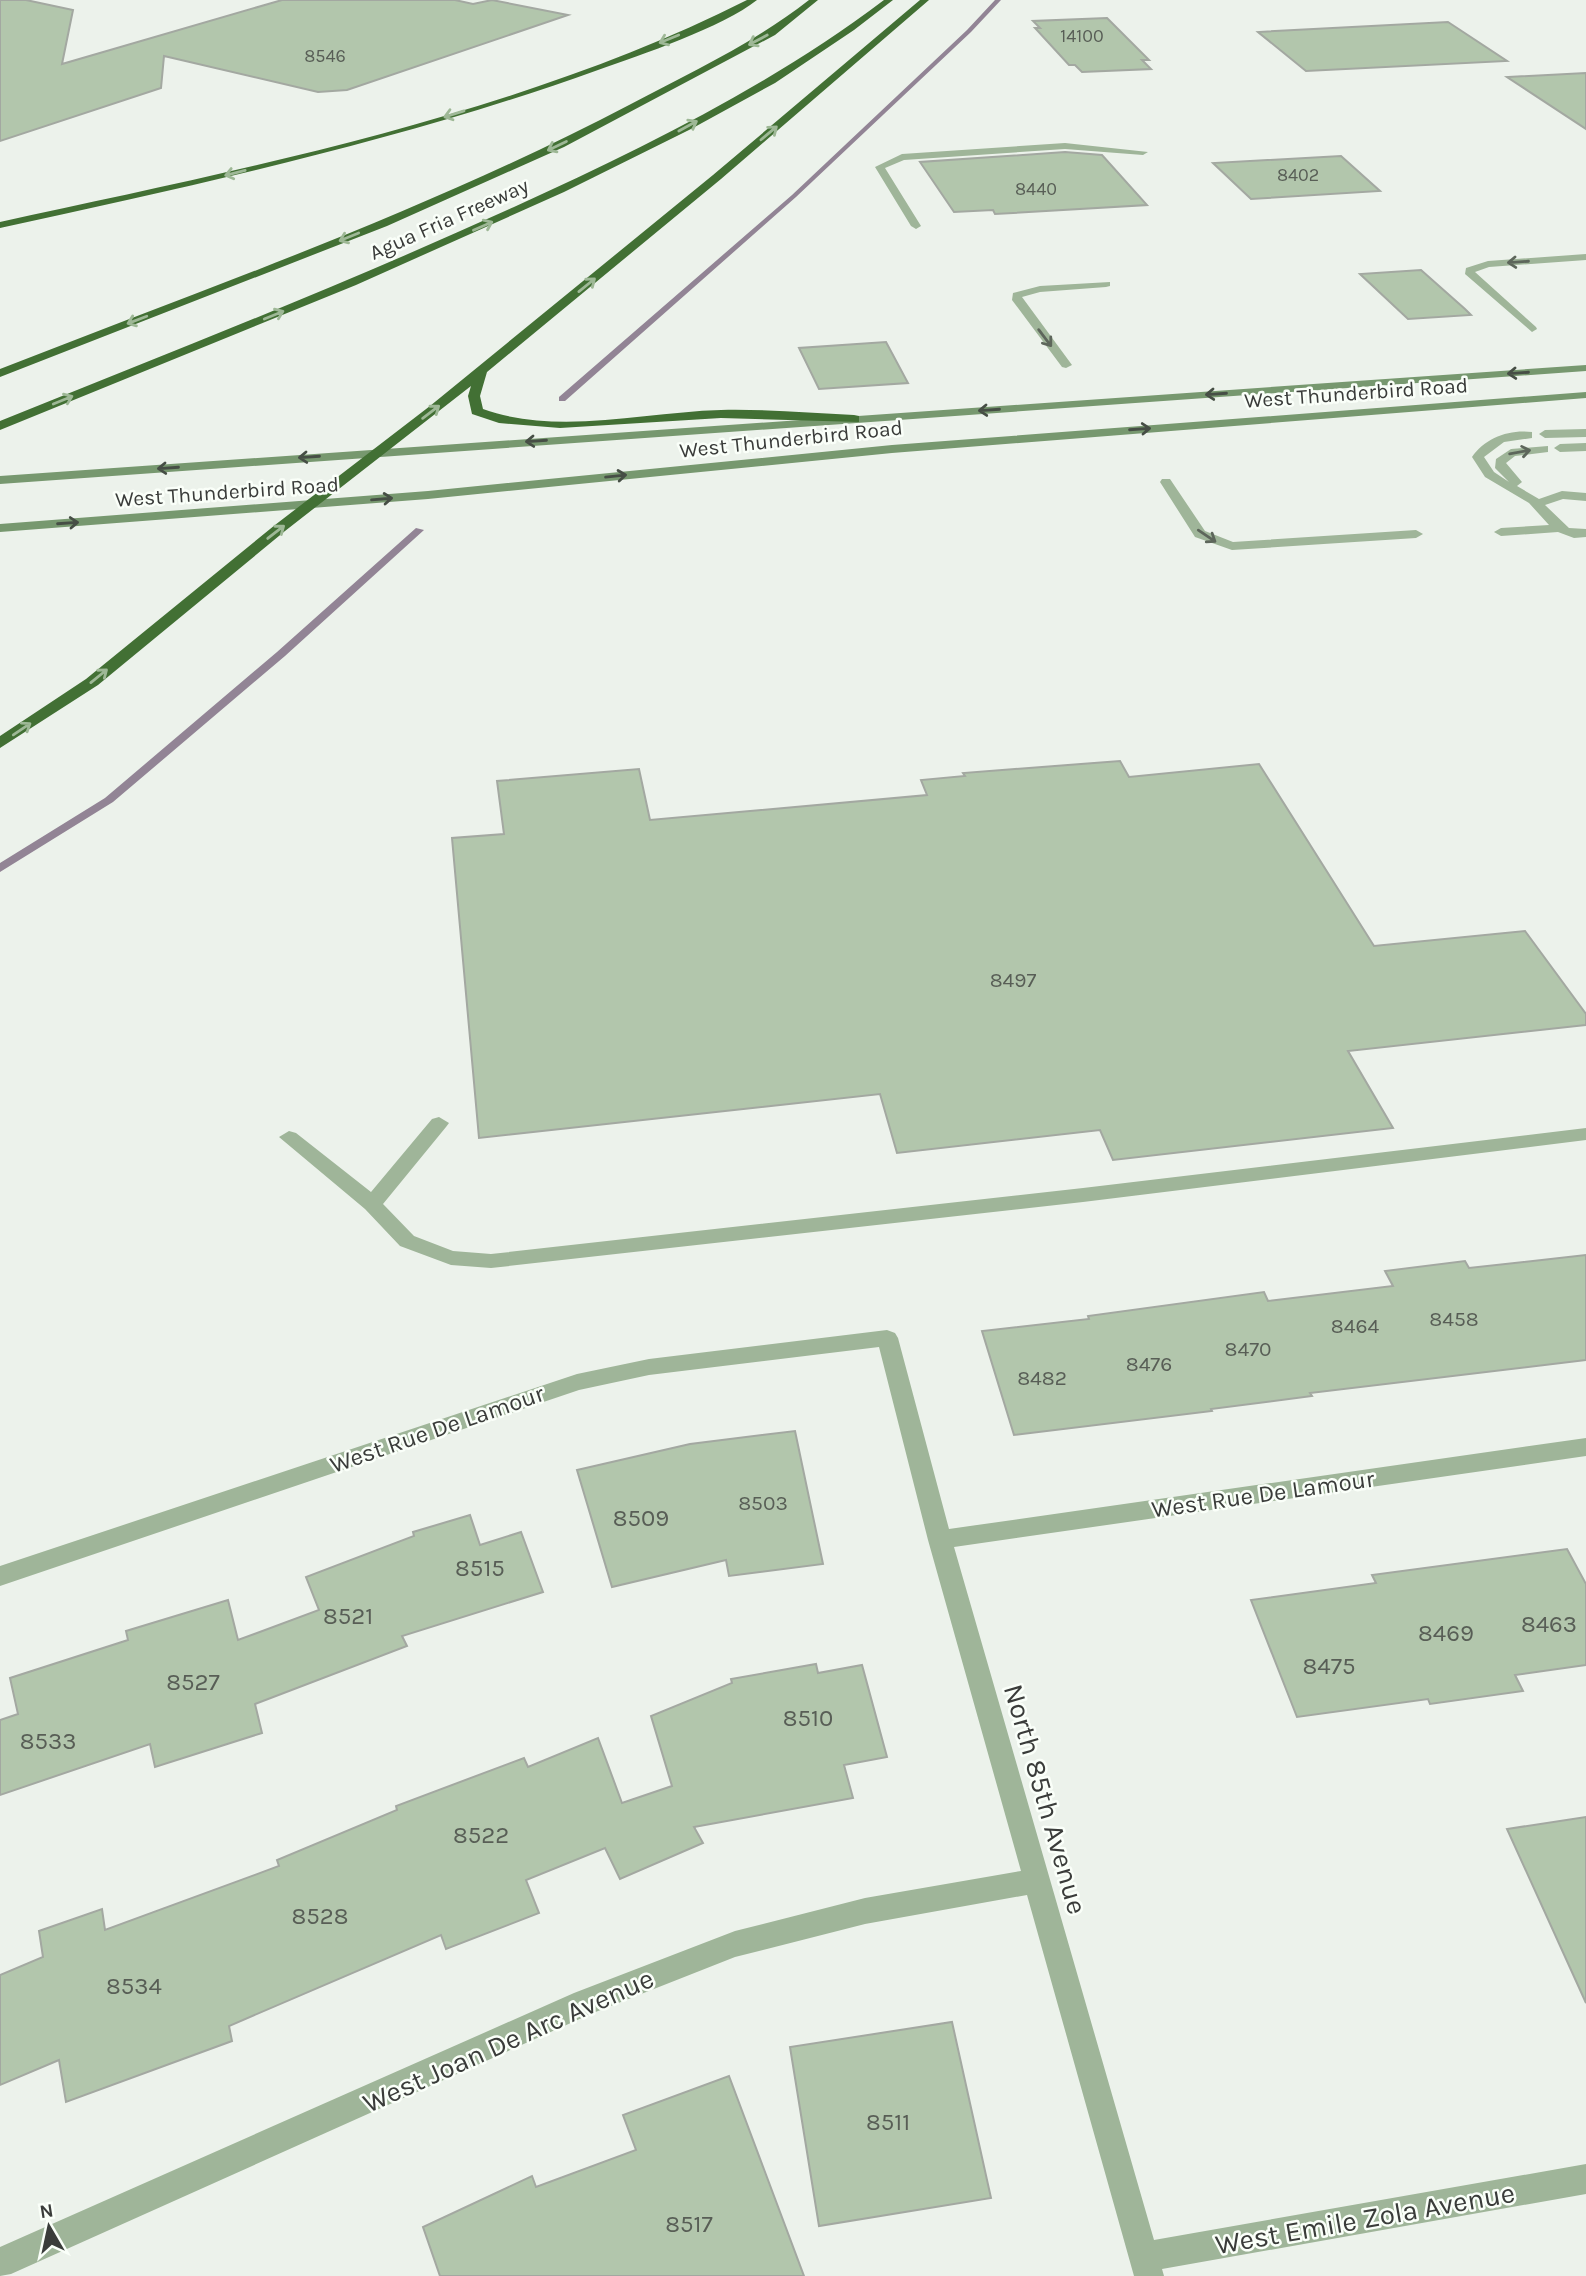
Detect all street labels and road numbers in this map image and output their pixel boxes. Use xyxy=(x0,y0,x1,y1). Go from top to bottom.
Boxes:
street label: Agua Fria Freeway xyxy=(366,173,532,265)
street label: West Thunderbird Road xyxy=(1243,373,1469,413)
street label: West Thunderbird Road xyxy=(678,415,904,463)
street label: West Thunderbird Road xyxy=(114,472,340,512)
street label: West Rue De Lamour xyxy=(326,1379,548,1479)
street label: West Rue De Lamour xyxy=(1150,1464,1377,1523)
street label: North 85th Avenue xyxy=(997,1680,1094,1918)
street label: West Joan De Arc Avenue xyxy=(358,1961,659,2120)
street label: West Emile Zola Avenue xyxy=(1213,2176,1517,2261)

